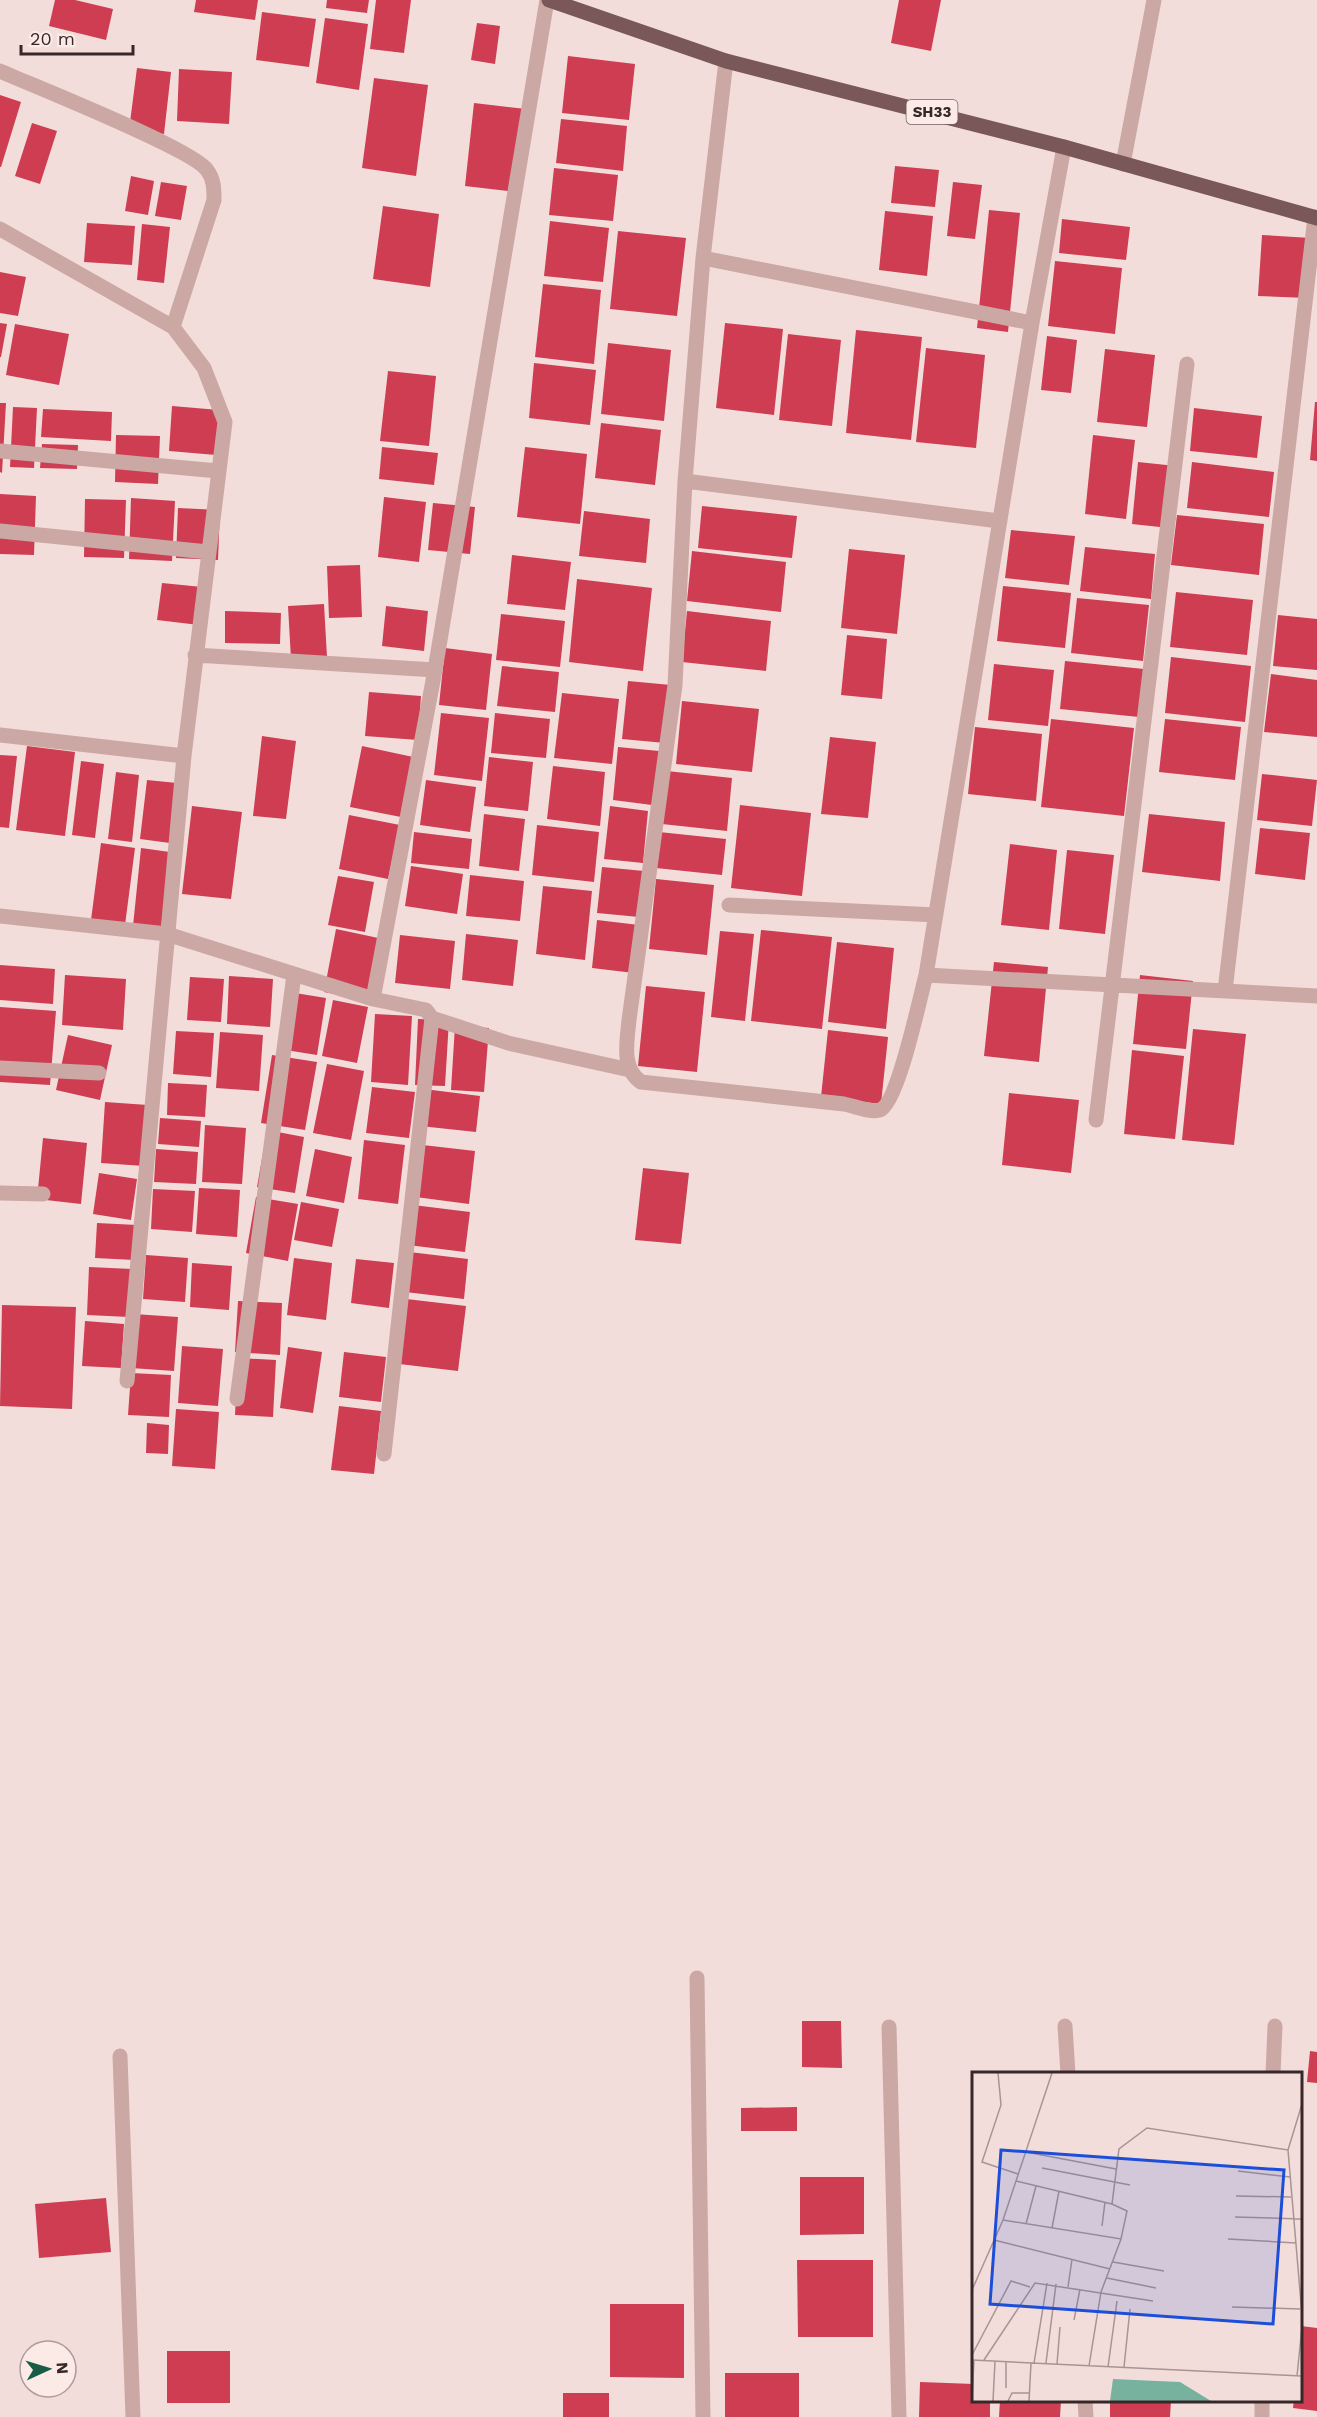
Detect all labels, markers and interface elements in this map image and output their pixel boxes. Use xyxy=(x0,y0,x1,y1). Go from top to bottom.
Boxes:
scale bar xyxy=(21,18,134,56)
text: 20 m xyxy=(30,28,75,49)
road number: SH33 xyxy=(906,100,958,124)
inset map xyxy=(972,2072,1302,2402)
north arrow xyxy=(18,2339,78,2399)
text: N xyxy=(53,2361,72,2375)

